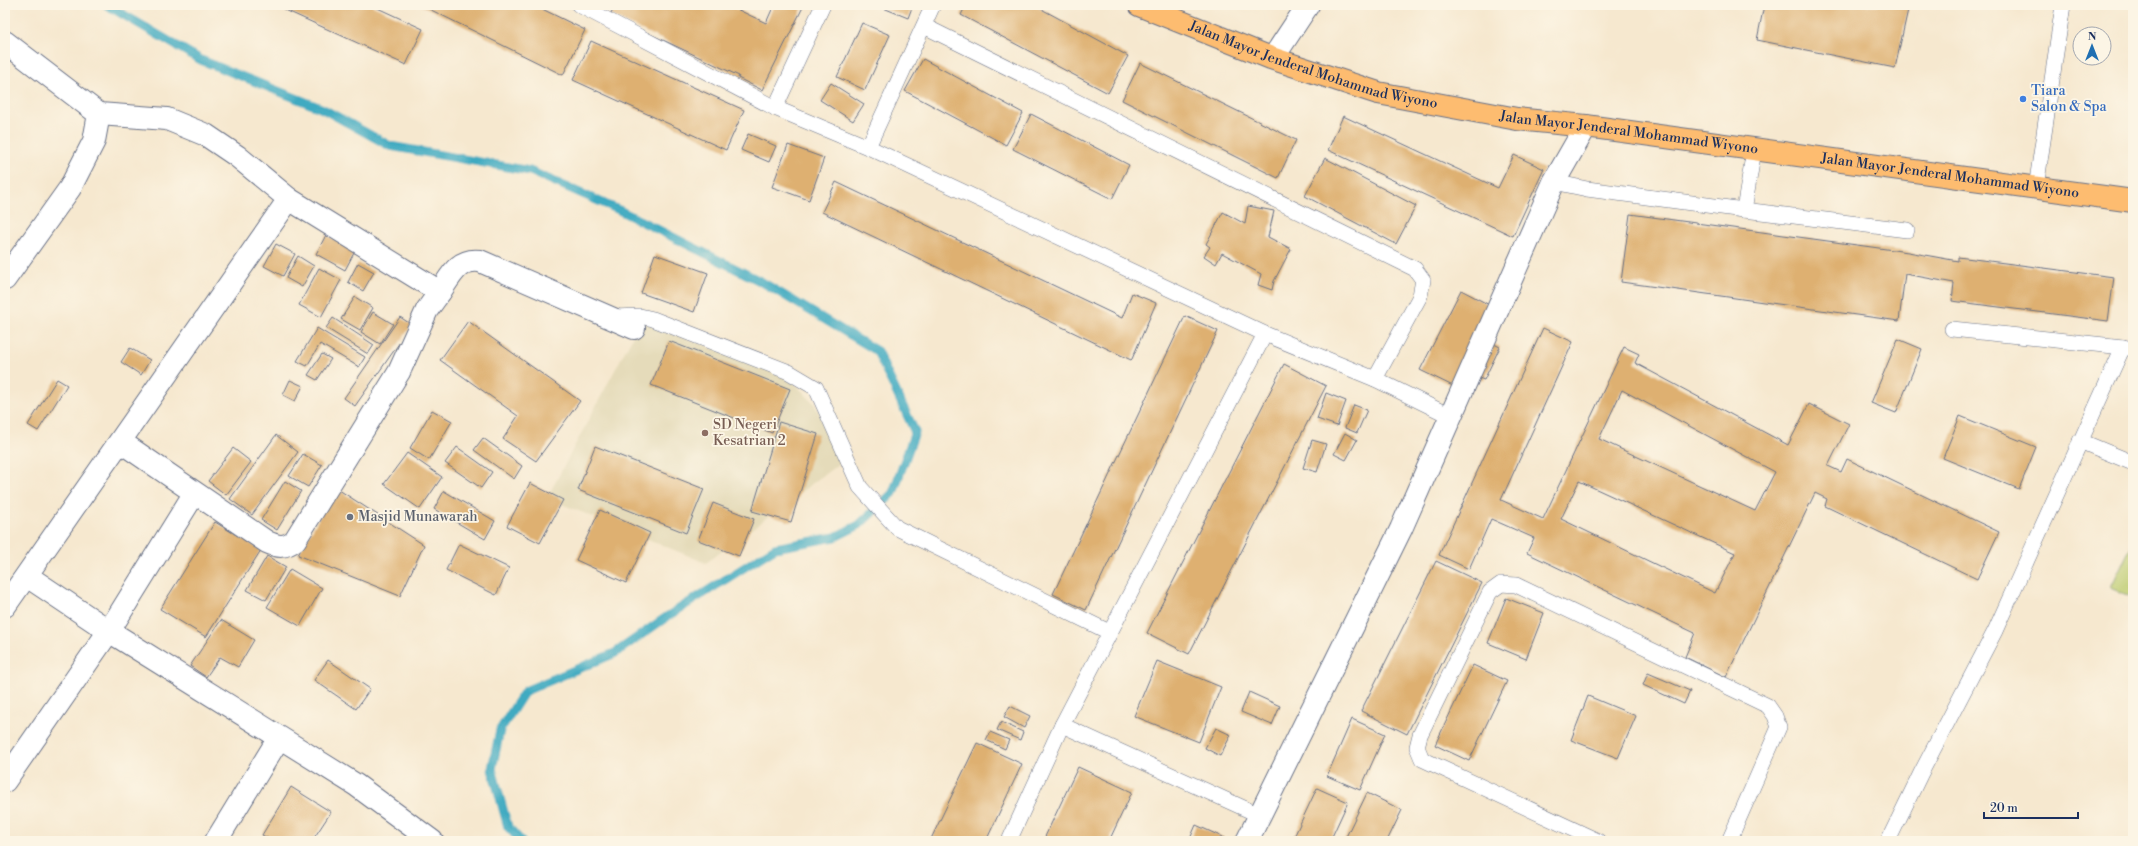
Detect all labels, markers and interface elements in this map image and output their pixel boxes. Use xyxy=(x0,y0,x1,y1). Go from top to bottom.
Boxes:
street label: Jalan Mayor Jenderal Mohammad Wiyono xyxy=(1186,17,1439,113)
north arrow xyxy=(2072,26,2112,66)
text: N xyxy=(2088,30,2097,44)
place label: Tiara Salon & Spa xyxy=(2031,82,2108,116)
marker: Tiara Salon & Spa xyxy=(2018,94,2028,104)
street label: Jalan Mayor Jenderal Mohammad Wiyono xyxy=(1497,107,1759,159)
street label: Jalan Mayor Jenderal Mohammad Wiyono xyxy=(1819,149,2080,203)
place label: SD Negeri Kesatrian 2 xyxy=(713,416,786,450)
marker: SD Negeri Kesatrian 2 xyxy=(700,428,710,438)
place label: Masjid Munawarah xyxy=(358,508,478,526)
marker: Masjid Munawarah xyxy=(345,512,355,522)
scale bar xyxy=(1984,794,2078,820)
text: 20 m xyxy=(1990,801,2018,816)

